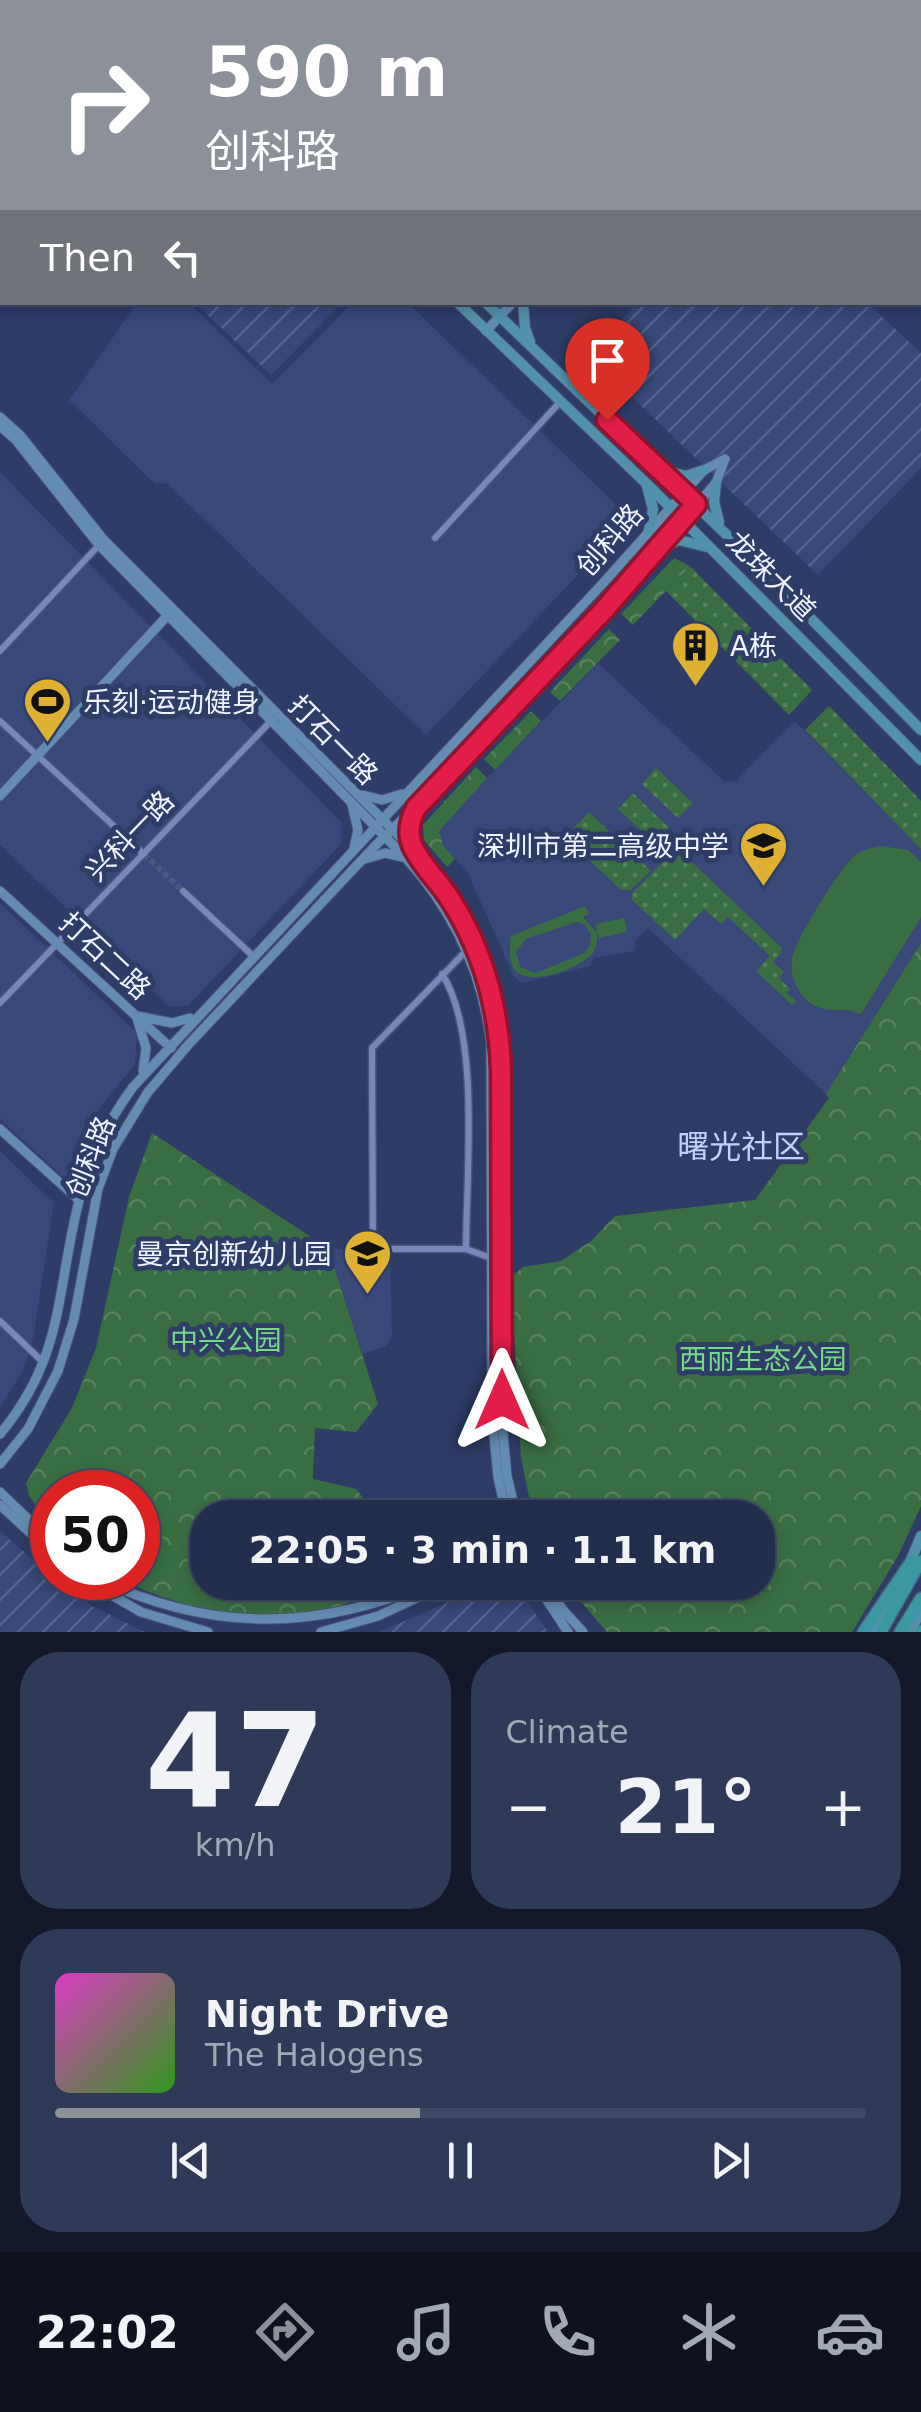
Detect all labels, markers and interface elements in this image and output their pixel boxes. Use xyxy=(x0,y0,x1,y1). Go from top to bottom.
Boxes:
text: 590 m xyxy=(205,31,448,113)
icon: right xyxy=(40,40,170,170)
text: 创科路 xyxy=(205,125,340,178)
icon: left xyxy=(155,230,210,285)
text: Then xyxy=(40,236,135,280)
pin xyxy=(565,318,650,421)
icon: arrive xyxy=(580,333,635,388)
street label: 创科路 xyxy=(570,497,650,583)
street label: 龙珠大道 xyxy=(720,525,822,627)
building icon: A栋 xyxy=(669,620,721,688)
place label: A栋 xyxy=(730,630,777,663)
sports icon: 乐刻·运动健身 xyxy=(22,676,74,744)
place label: 乐刻·运动健身 xyxy=(83,686,260,719)
street label: 打石一路 xyxy=(282,689,384,791)
street label: 兴科一路 xyxy=(79,784,181,888)
school or university icon: 深圳市第二高级中学 xyxy=(738,820,790,888)
place label: 深圳市第二高级中学 xyxy=(477,830,729,863)
street label: 打石二路 xyxy=(53,906,157,1006)
street label: 创科路 xyxy=(60,1112,122,1202)
district label: 曙光社区 xyxy=(677,1128,805,1166)
school or university icon: 曼京创新幼儿园 xyxy=(341,1228,393,1296)
place label: 曼京创新幼儿园 xyxy=(136,1238,332,1271)
park label: 中兴公园 xyxy=(170,1324,282,1357)
park label: 西丽生态公园 xyxy=(679,1343,847,1376)
position arrow xyxy=(450,1348,554,1452)
speed limit sign: 50 xyxy=(30,1470,160,1600)
text: 22:05 · 3 min · 1.1 km xyxy=(249,1528,716,1572)
text: 47 xyxy=(145,1685,326,1837)
text: Climate xyxy=(506,1713,629,1751)
text: 21° xyxy=(615,1763,757,1851)
text: − xyxy=(506,1775,552,1839)
text: + xyxy=(820,1775,866,1839)
text: km/h xyxy=(195,1826,276,1864)
text: Night Drive xyxy=(205,1992,449,2036)
text: The Halogens xyxy=(205,2036,424,2074)
icon: previous xyxy=(163,2133,218,2188)
icon: pause xyxy=(433,2133,488,2188)
icon: next xyxy=(703,2133,758,2188)
icon: directions xyxy=(250,2297,320,2367)
icon: music xyxy=(391,2297,461,2367)
icon: phone xyxy=(533,2297,603,2367)
icon: climate xyxy=(674,2297,744,2367)
icon: car xyxy=(815,2297,885,2367)
text: 22:02 xyxy=(36,2306,179,2359)

